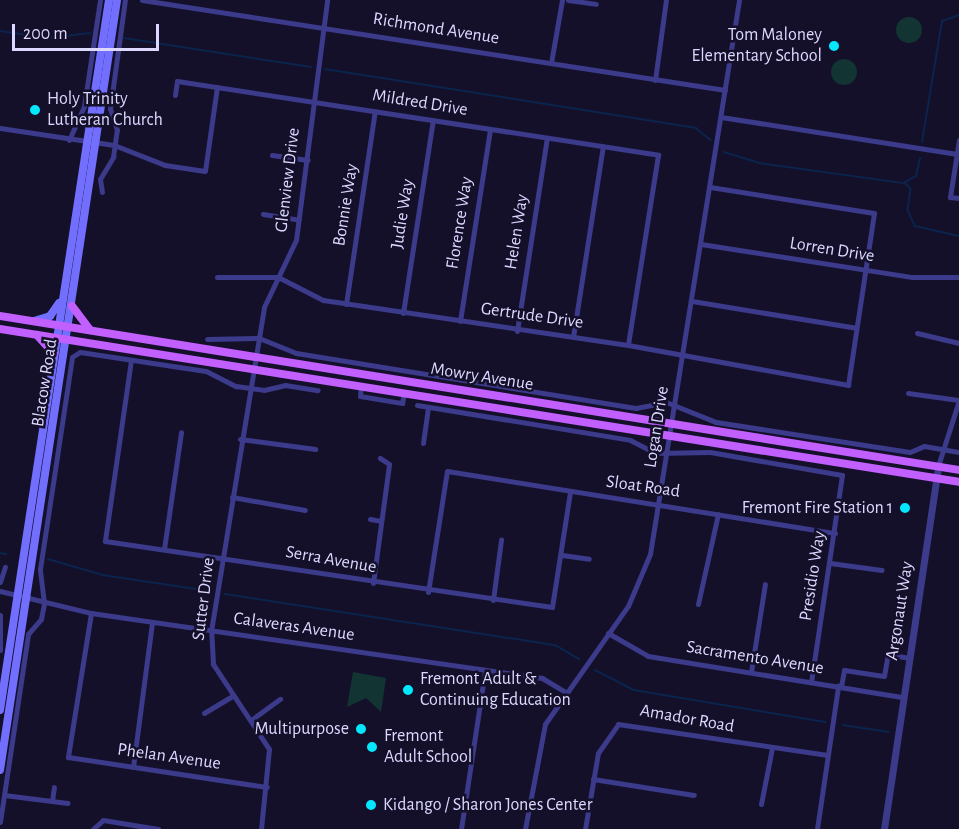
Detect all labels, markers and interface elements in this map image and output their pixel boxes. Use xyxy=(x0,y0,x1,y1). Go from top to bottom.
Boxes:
street label: Richmond Avenue xyxy=(371,8,501,50)
scale bar xyxy=(15,12,162,50)
text: 200 m xyxy=(23,25,68,43)
place label: Tom Maloney Elementary School xyxy=(692,25,822,68)
marker: Tom Maloney Elementary School xyxy=(827,39,841,53)
street label: Mildred Drive xyxy=(371,85,469,121)
place label: Holy Trinity Lutheran Church xyxy=(47,89,163,132)
marker: Holy Trinity Lutheran Church xyxy=(28,103,42,117)
street label: Glenview Drive xyxy=(271,127,305,233)
street label: Bonnie Way xyxy=(329,162,363,248)
street label: Florence Way xyxy=(442,175,478,271)
street label: Judie Way xyxy=(387,178,419,250)
street label: Helen Way xyxy=(500,193,534,271)
street label: Lorren Drive xyxy=(788,233,876,267)
street label: Gertrude Drive xyxy=(479,298,585,334)
street label: Blacow Road xyxy=(27,337,63,429)
street label: Mowry Avenue xyxy=(429,358,535,396)
street label: Logan Drive xyxy=(640,385,674,469)
street label: Sloat Road xyxy=(605,471,681,503)
place label: Fremont Fire Station 1 xyxy=(742,497,893,519)
marker: Fremont Fire Station 1 xyxy=(898,501,912,515)
street label: Presidio Way xyxy=(795,530,831,622)
street label: Serra Avenue xyxy=(284,541,378,579)
street label: Sutter Drive xyxy=(188,556,220,642)
street label: Argonaut Way xyxy=(882,560,918,662)
street label: Calaveras Avenue xyxy=(232,608,356,646)
street label: Sacramento Avenue xyxy=(685,636,825,680)
place label: Fremont Adult & Continuing Education xyxy=(420,669,571,712)
marker: Fremont Adult & Continuing Education xyxy=(401,683,415,697)
street label: Amador Road xyxy=(638,700,736,738)
place label: Multipurpose xyxy=(255,718,349,740)
marker: Multipurpose xyxy=(354,722,368,736)
place label: Fremont Adult School xyxy=(384,726,472,768)
street label: Phelan Avenue xyxy=(116,739,222,775)
marker: Fremont Adult School xyxy=(365,740,379,754)
place label: Kidango / Sharon Jones Center xyxy=(383,794,592,816)
marker: Kidango / Sharon Jones Center xyxy=(364,798,378,812)

